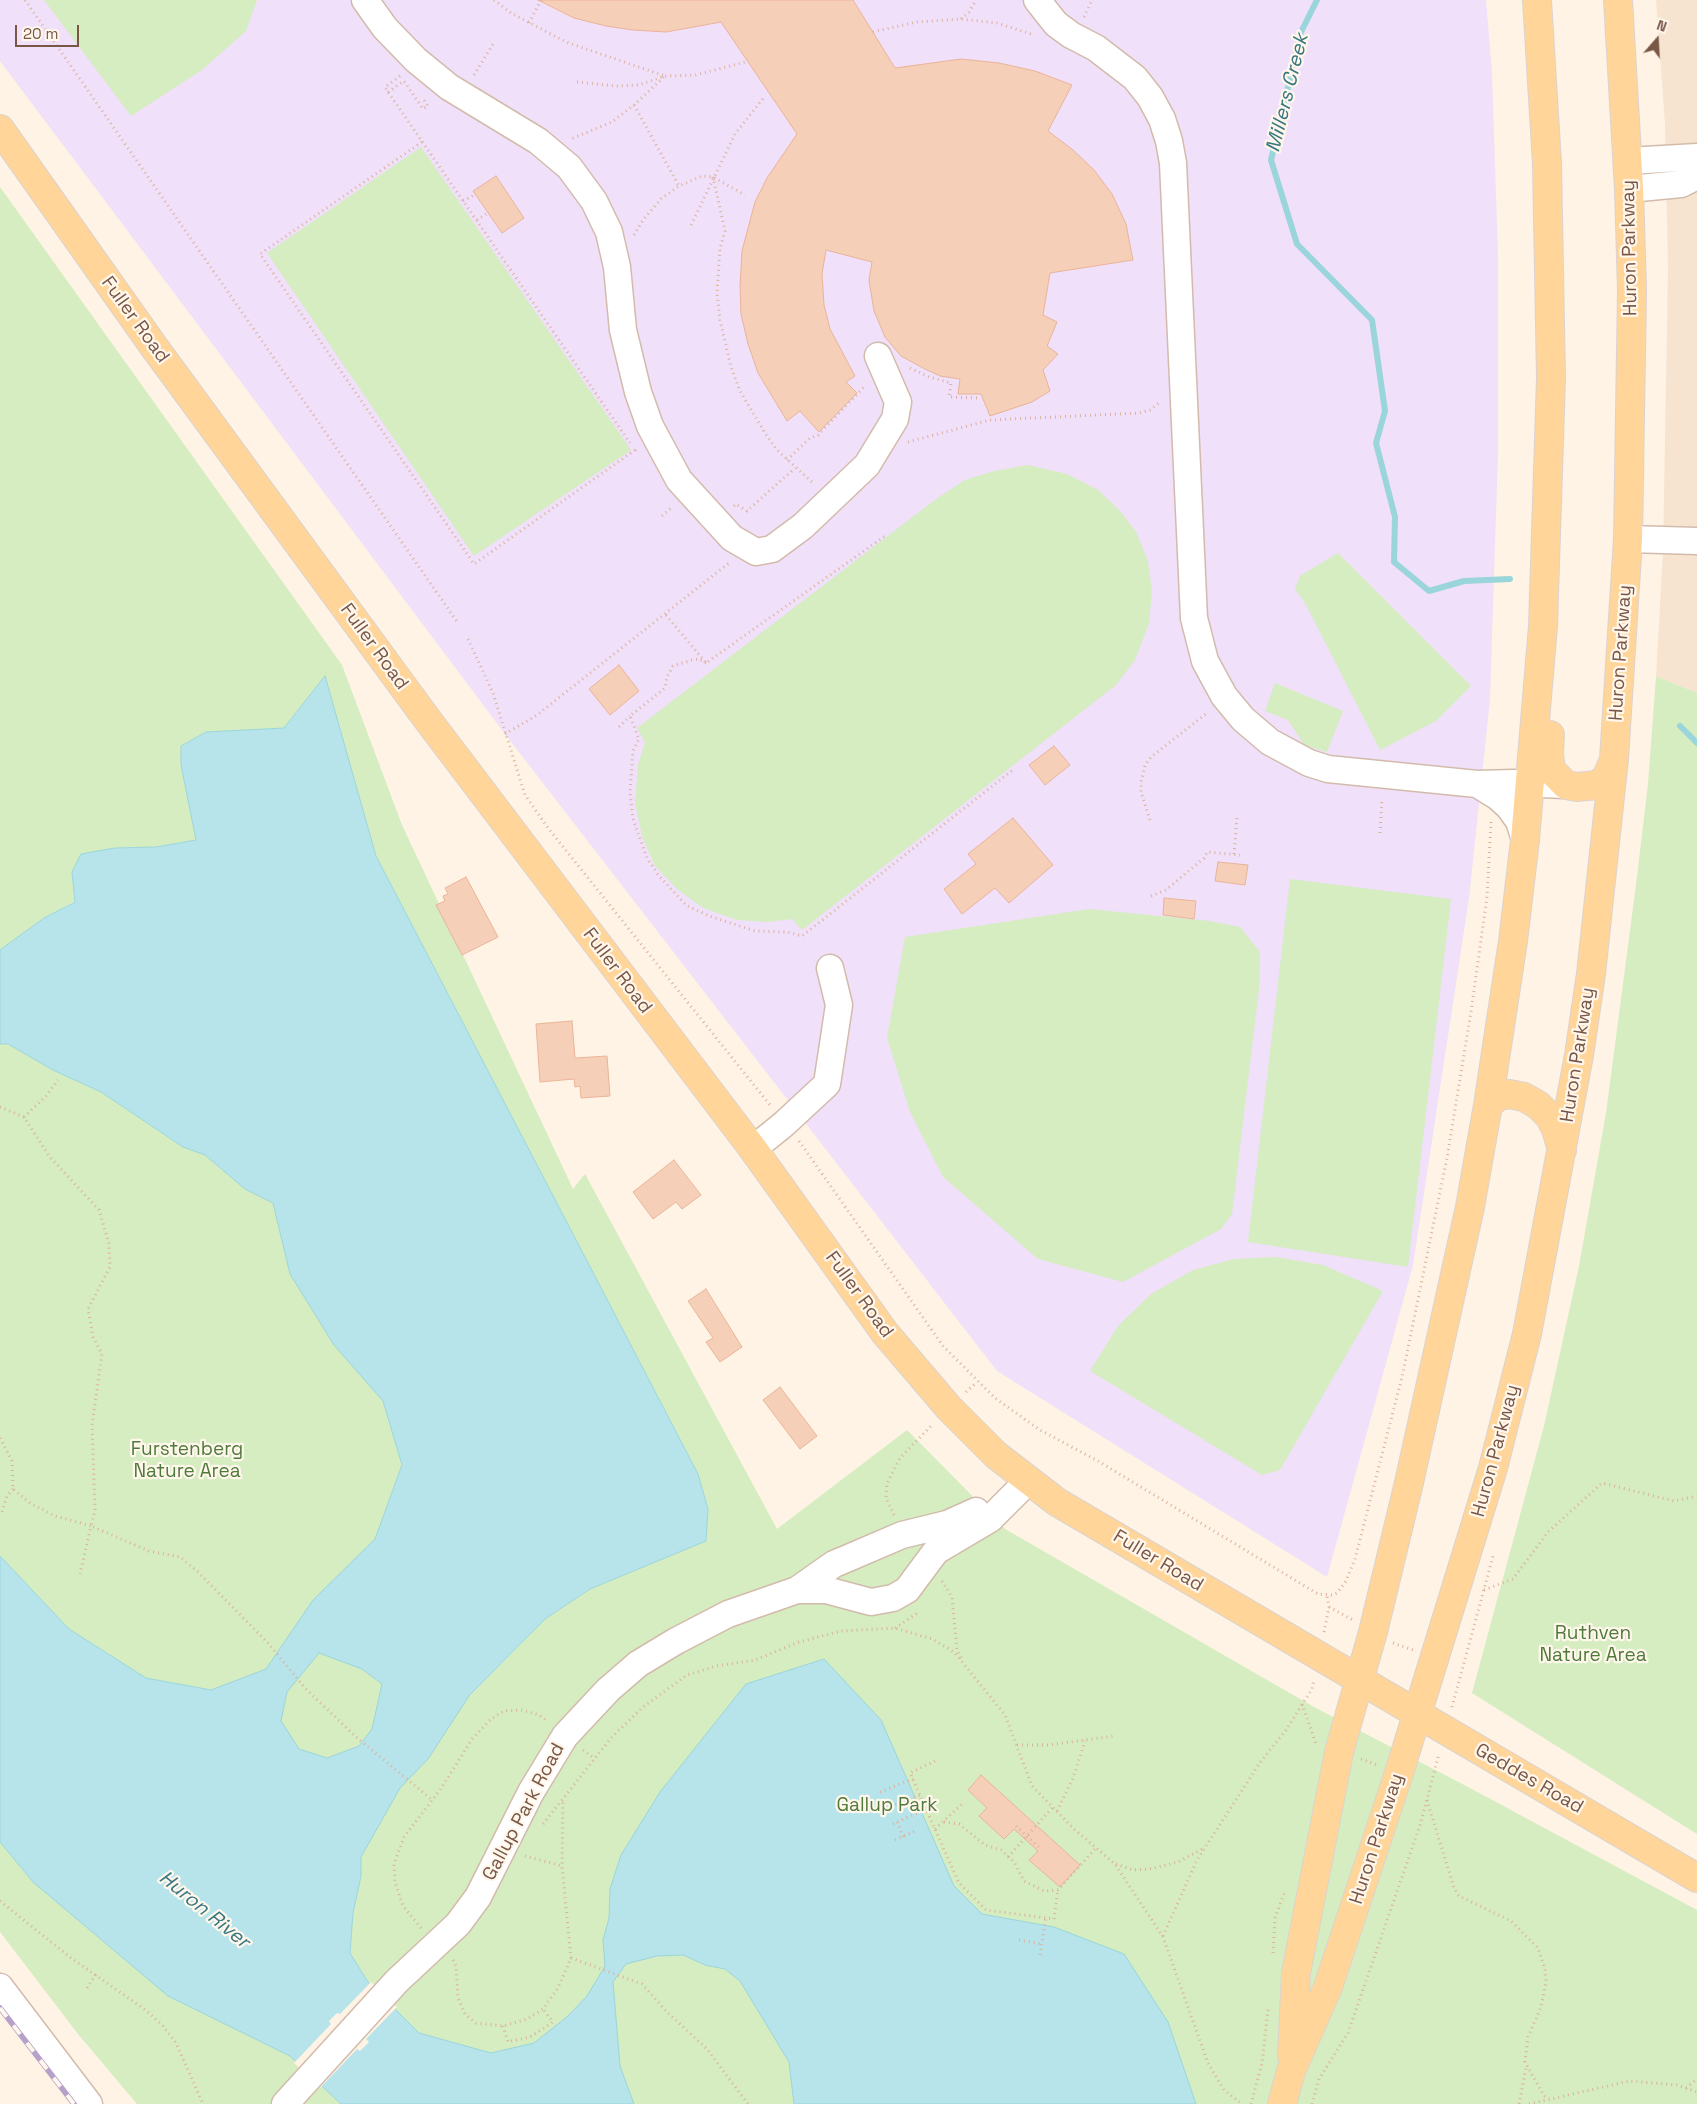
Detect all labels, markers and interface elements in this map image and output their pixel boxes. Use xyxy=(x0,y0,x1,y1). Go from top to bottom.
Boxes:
scale bar xyxy=(18,15,81,47)
north arrow xyxy=(1632,15,1682,65)
text: N xyxy=(1655,16,1669,36)
text: 20 m xyxy=(23,24,58,43)
water label: Millers Creek xyxy=(1262,31,1314,155)
street label: Huron Parkway xyxy=(1617,180,1643,316)
street label: Fuller Road xyxy=(96,272,174,368)
street label: Huron Parkway xyxy=(1605,584,1637,722)
street label: Fuller Road xyxy=(335,599,413,695)
street label: Fuller Road xyxy=(577,924,657,1018)
street label: Huron Parkway xyxy=(1556,986,1600,1124)
street label: Fuller Road xyxy=(820,1247,898,1343)
street label: Huron Parkway xyxy=(1467,1382,1525,1520)
park label: Furstenberg Nature Area xyxy=(131,1439,243,1483)
street label: Fuller Road xyxy=(1109,1525,1207,1597)
park label: Ruthven Nature Area xyxy=(1539,1623,1647,1667)
street label: Gallup Park Road xyxy=(478,1739,570,1885)
street label: Geddes Road xyxy=(1471,1739,1587,1819)
street label: Huron Parkway xyxy=(1345,1771,1409,1907)
park label: Gallup Park xyxy=(836,1795,938,1817)
water label: Huron River xyxy=(154,1866,254,1954)

